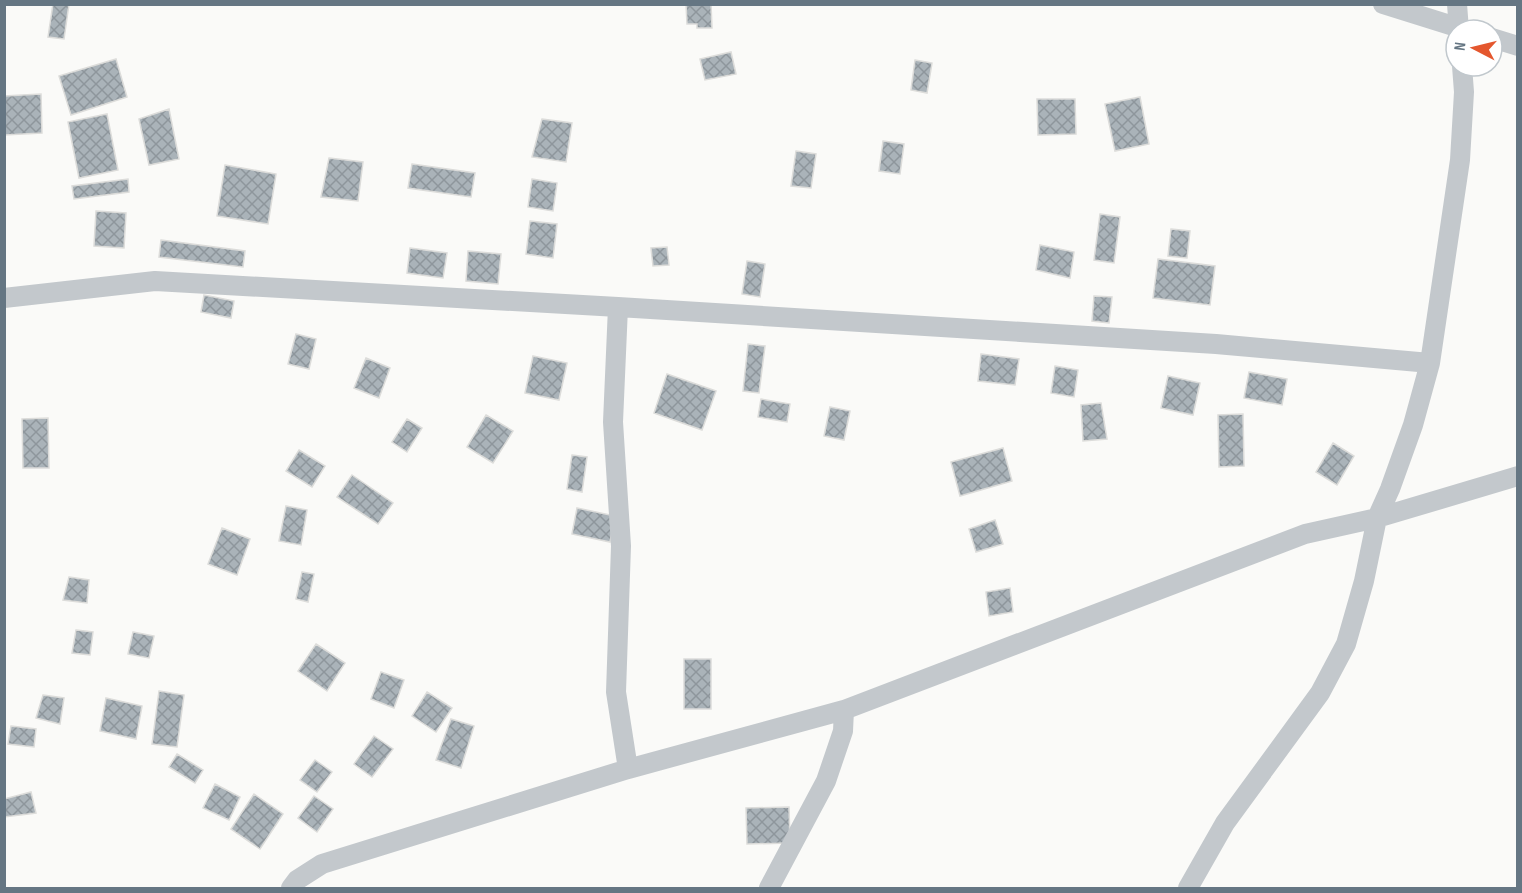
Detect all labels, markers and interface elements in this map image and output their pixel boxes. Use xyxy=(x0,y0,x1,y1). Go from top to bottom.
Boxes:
north arrow xyxy=(1444,18,1504,78)
text: N xyxy=(1451,41,1471,52)

